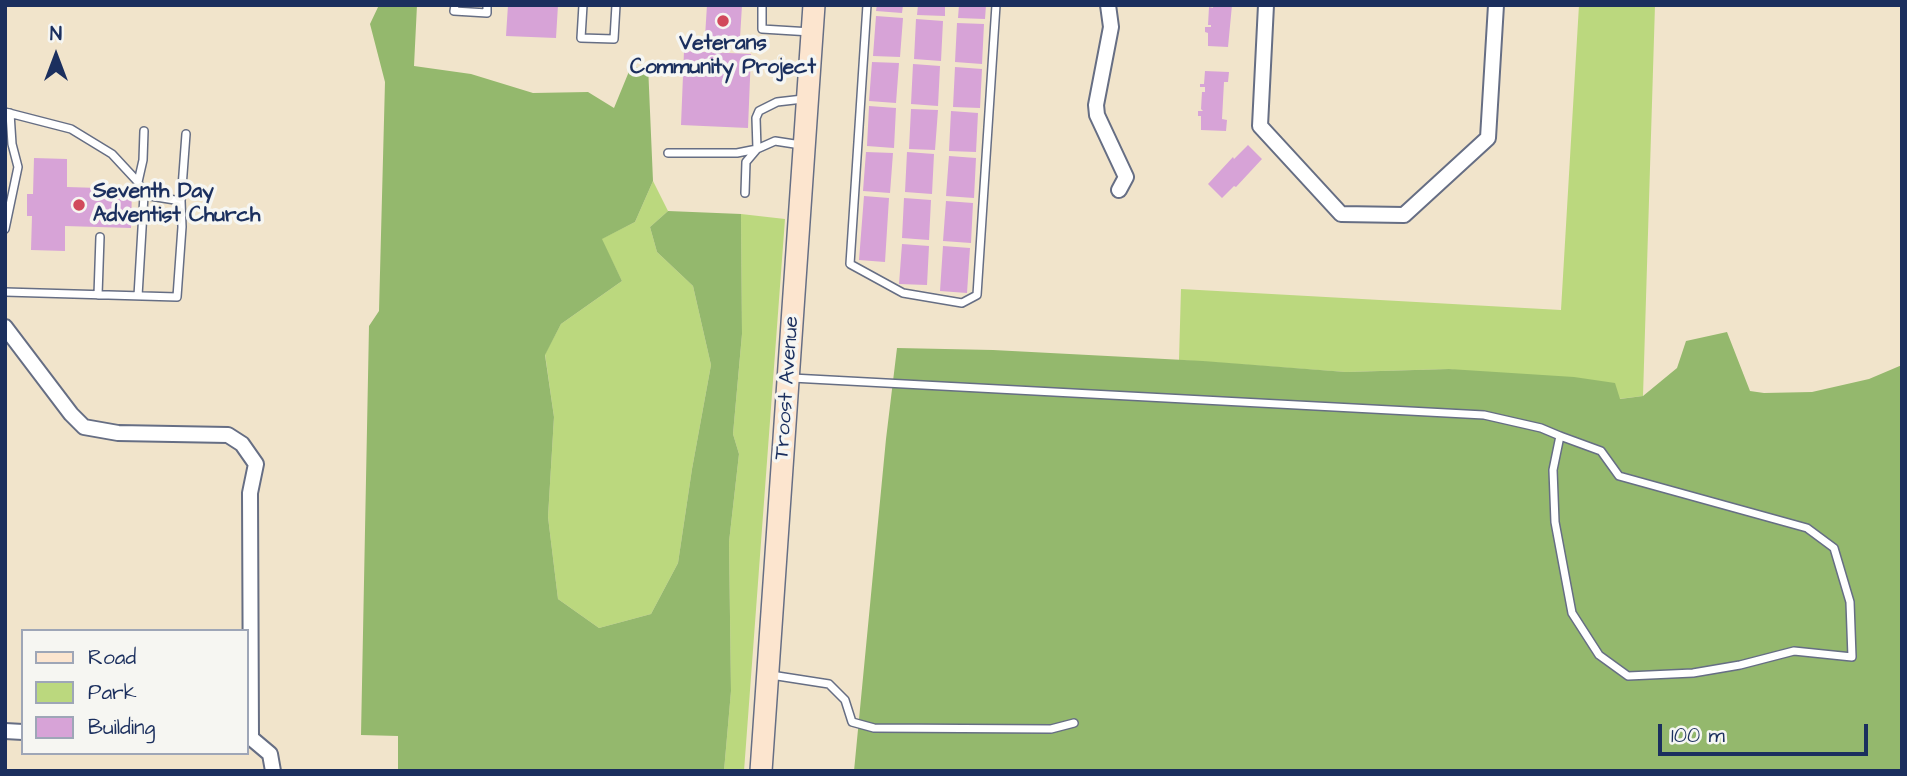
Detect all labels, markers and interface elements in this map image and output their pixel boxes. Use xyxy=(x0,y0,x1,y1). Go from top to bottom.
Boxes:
marker: Veterans Community Project xyxy=(715,13,731,29)
north arrow xyxy=(21,21,91,91)
text: N xyxy=(50,21,62,48)
place label: Veterans Community Project xyxy=(630,32,816,82)
place label: Seventh Day Adventist Church xyxy=(93,180,260,230)
marker: Seventh Day Adventist Church xyxy=(71,197,87,213)
street label: Troost Avenue xyxy=(770,315,806,461)
legend xyxy=(21,629,248,755)
text: Road xyxy=(88,643,136,672)
text: Park xyxy=(88,678,137,707)
scale bar xyxy=(1662,710,1872,754)
text: Building xyxy=(88,713,155,742)
text: 100 m xyxy=(1671,721,1725,750)

